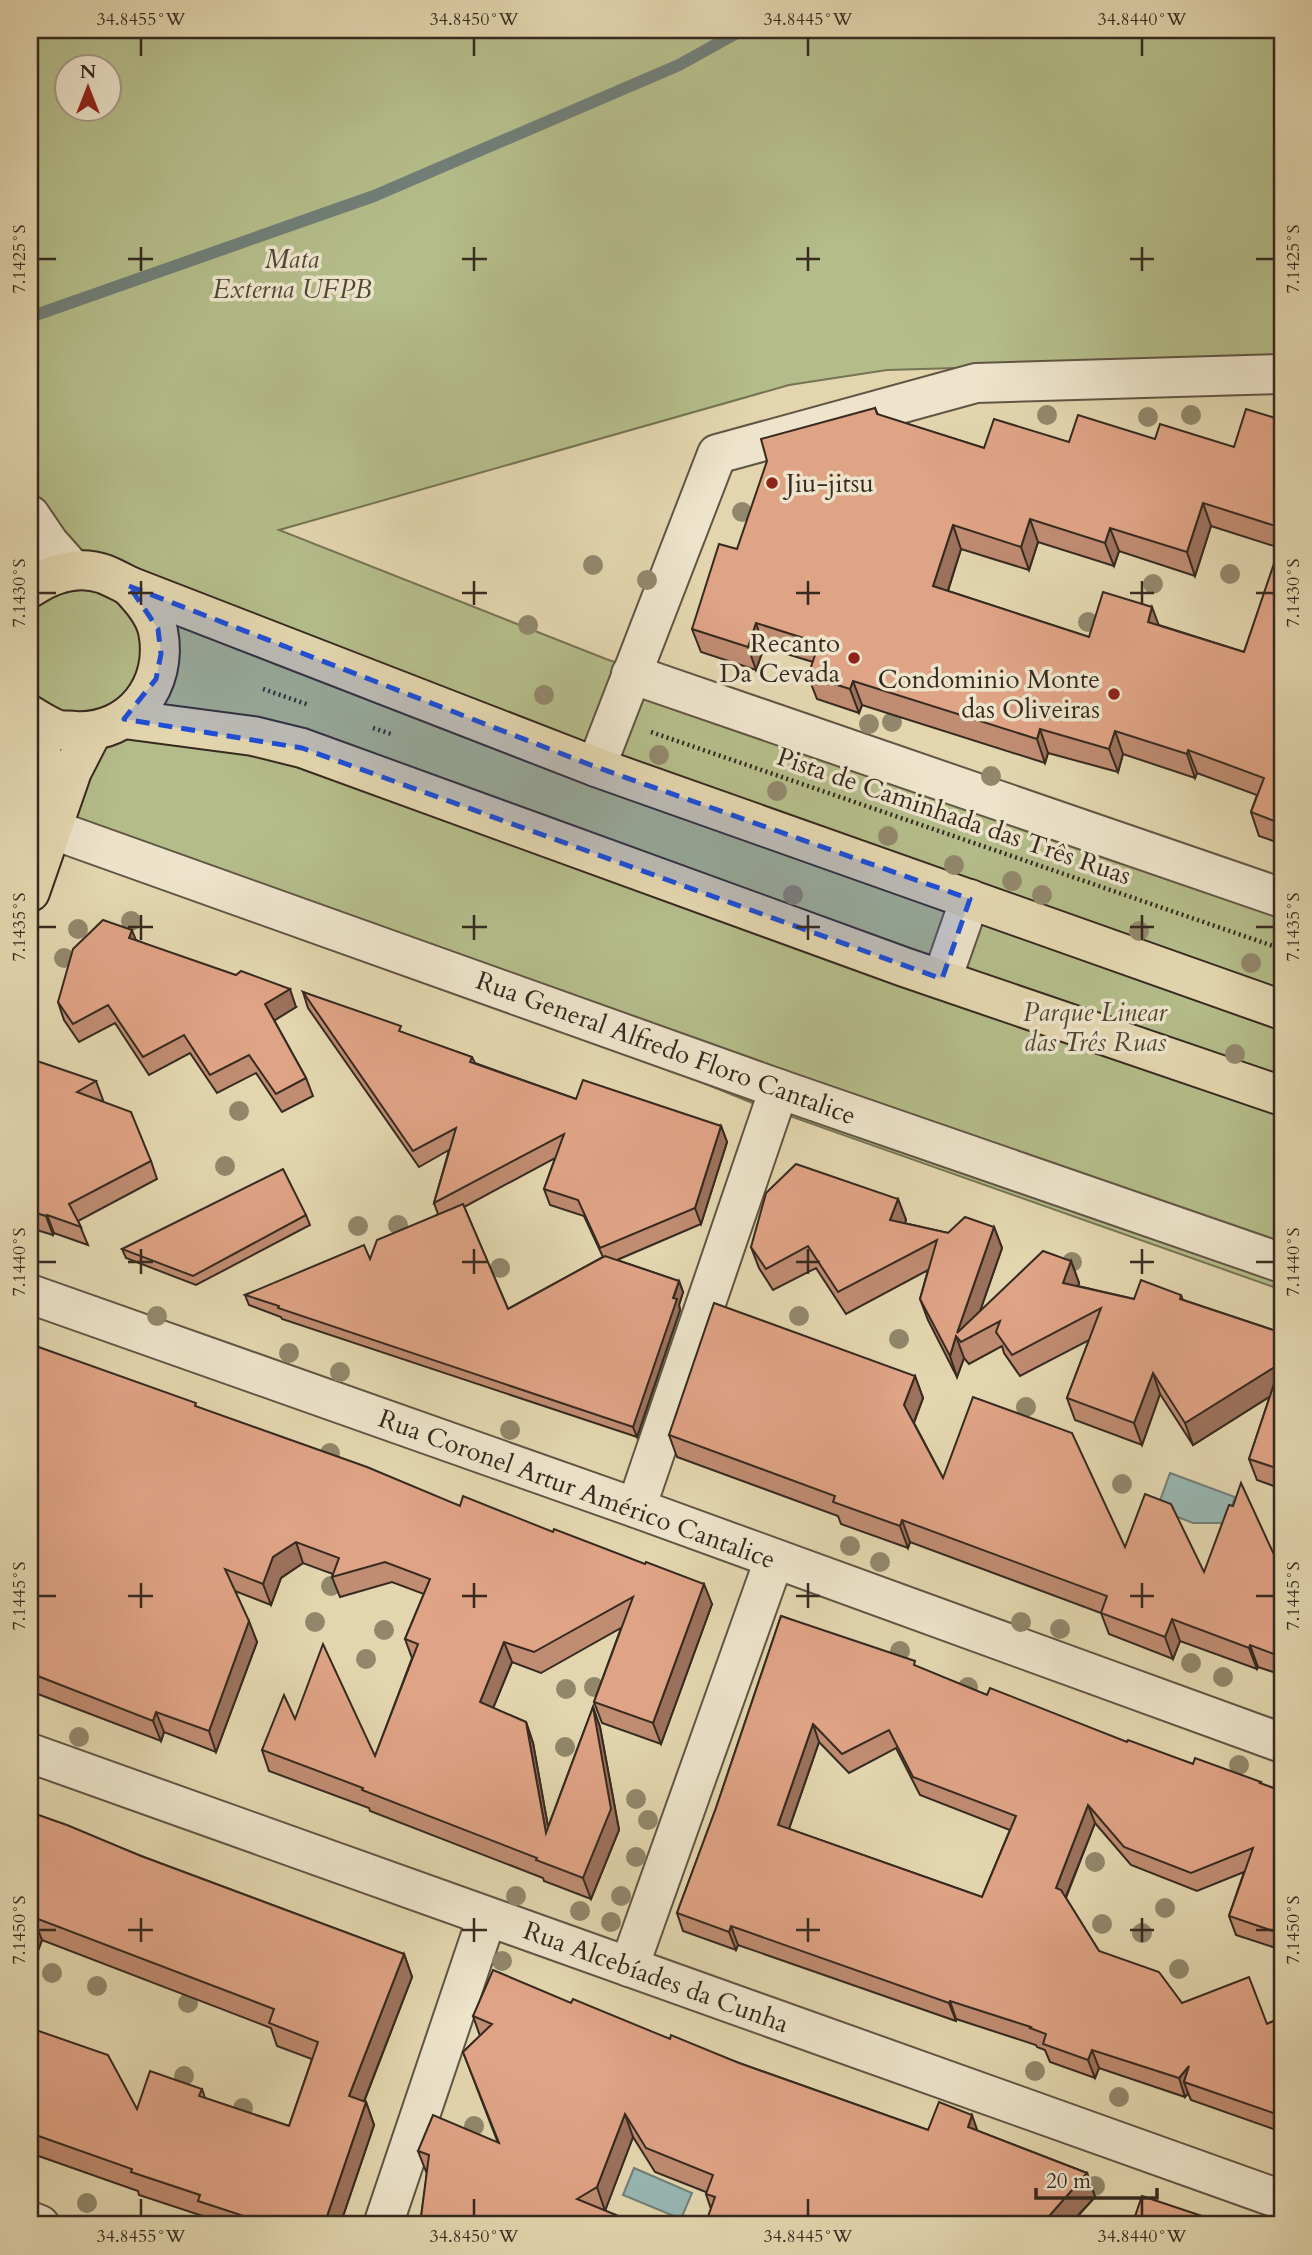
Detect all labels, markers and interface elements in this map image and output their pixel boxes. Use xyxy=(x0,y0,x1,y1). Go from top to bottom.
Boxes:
text: 34.8455°W xyxy=(97,7,186,32)
text: 34.8450°W xyxy=(430,7,519,32)
text: 34.8445°W xyxy=(764,7,853,32)
text: 34.8440°W xyxy=(1098,7,1187,32)
north arrow xyxy=(52,52,122,122)
text: N xyxy=(80,59,97,85)
text: 7.1425°S xyxy=(7,225,32,293)
text: 7.1425°S xyxy=(1281,225,1306,293)
park label: Mata Externa UFPB xyxy=(213,242,372,307)
place label: Jiu-jitsu xyxy=(782,466,874,501)
marker: Jiu-jitsu xyxy=(764,475,780,491)
text: 7.1430°S xyxy=(7,559,32,627)
text: 7.1430°S xyxy=(1281,559,1306,627)
place label: Recanto Da Cevada xyxy=(720,626,840,691)
marker: Recanto Da Cevada xyxy=(846,650,862,666)
place label: Condominio Monte das Oliveiras xyxy=(878,662,1100,727)
marker: Condominio Monte das Oliveiras xyxy=(1106,686,1122,702)
street label: Pista de Caminhada das Três Ruas xyxy=(772,739,1136,893)
text: 7.1435°S xyxy=(7,893,32,961)
text: 7.1435°S xyxy=(1281,893,1306,961)
street label: Rua General Alfredo Floro Cantalice xyxy=(471,963,861,1133)
park label: Parque Linear das Três Ruas xyxy=(1023,995,1168,1060)
text: 7.1440°S xyxy=(7,1228,32,1296)
text: 7.1440°S xyxy=(1281,1228,1306,1296)
street label: Rua Coronel Artur Américo Cantalice xyxy=(374,1401,780,1577)
text: 7.1445°S xyxy=(7,1562,32,1630)
text: 7.1445°S xyxy=(1281,1562,1306,1630)
text: 7.1450°S xyxy=(7,1896,32,1964)
text: 7.1450°S xyxy=(1281,1896,1306,1964)
street label: Rua Alcebíades da Cunha xyxy=(519,1913,793,2041)
scale bar xyxy=(1036,2157,1156,2201)
text: 20 m xyxy=(1046,2167,1091,2196)
text: 34.8455°W xyxy=(97,2224,186,2249)
text: 34.8450°W xyxy=(430,2224,519,2249)
text: 34.8445°W xyxy=(764,2224,853,2249)
text: 34.8440°W xyxy=(1098,2224,1187,2249)

